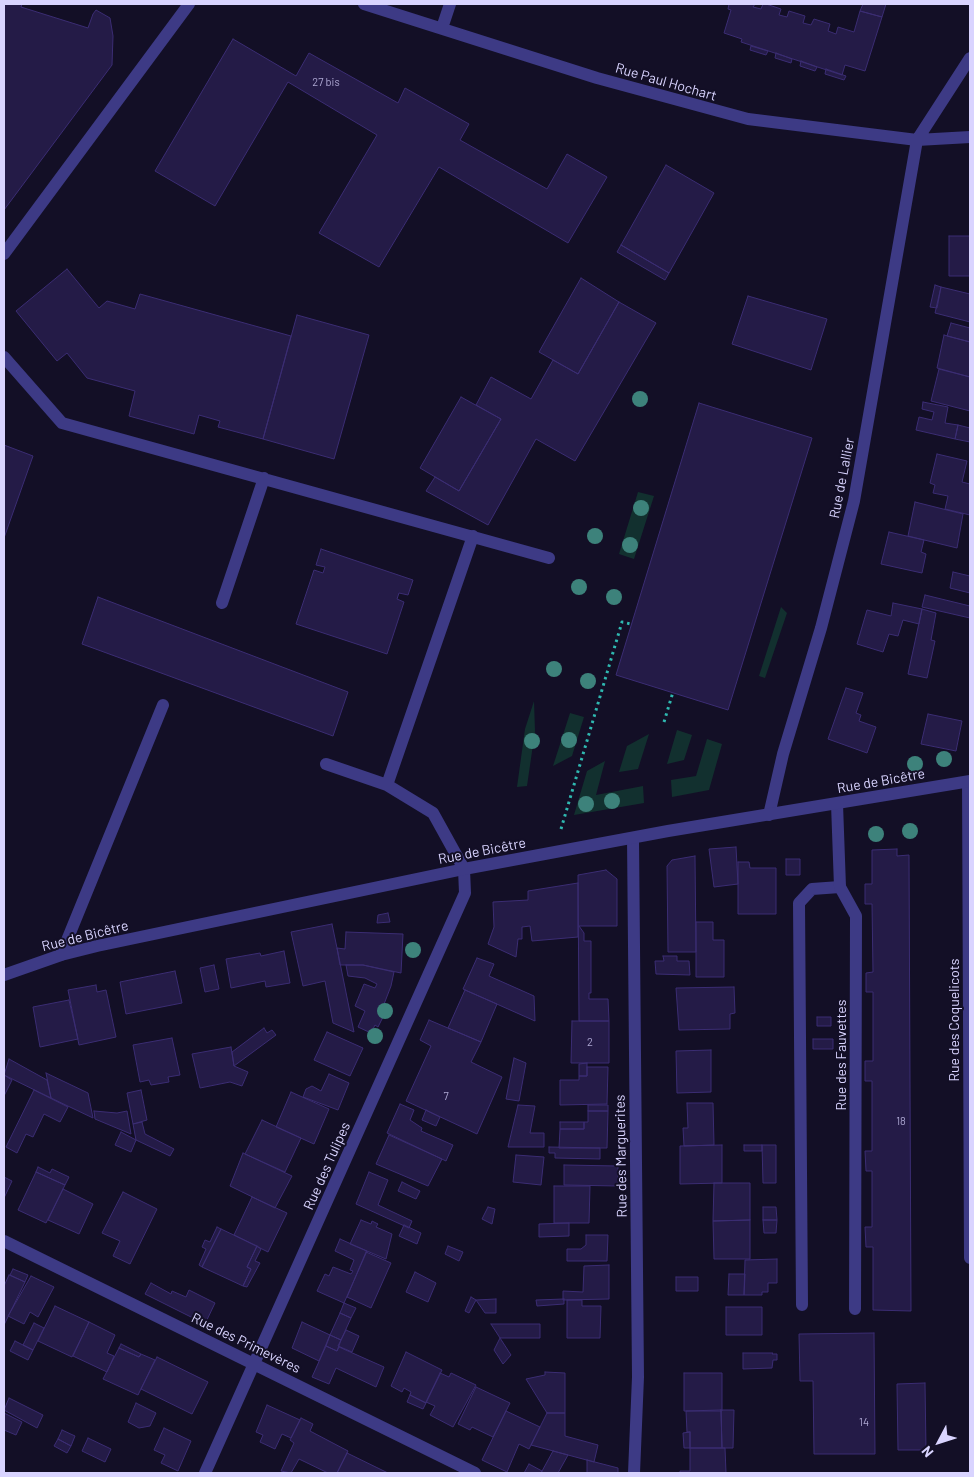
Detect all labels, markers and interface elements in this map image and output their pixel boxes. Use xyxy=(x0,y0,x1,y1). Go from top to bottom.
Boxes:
street label: Rue Paul Hochart xyxy=(614,60,718,104)
house number: 27 bis xyxy=(312,75,340,89)
street label: Rue de Lallier xyxy=(826,436,858,520)
street label: Rue de Bicêtre xyxy=(836,765,926,797)
street label: Rue de Bicêtre xyxy=(437,834,527,868)
street label: Rue de Bicêtre xyxy=(40,917,130,955)
street label: Rue des Coquelicots xyxy=(946,958,962,1082)
street label: Rue des Fauvettes xyxy=(833,1000,849,1110)
house number: 2 xyxy=(587,1035,593,1049)
house number: 7 xyxy=(443,1089,449,1103)
street label: Rue des Marguerites xyxy=(612,1094,630,1218)
house number: 18 xyxy=(896,1114,906,1128)
street label: Rue des Tulipes xyxy=(300,1120,354,1212)
street label: Rue des Primevères xyxy=(189,1309,303,1377)
house number: 14 xyxy=(859,1415,869,1429)
north arrow xyxy=(914,1417,964,1467)
text: N xyxy=(918,1443,937,1461)

